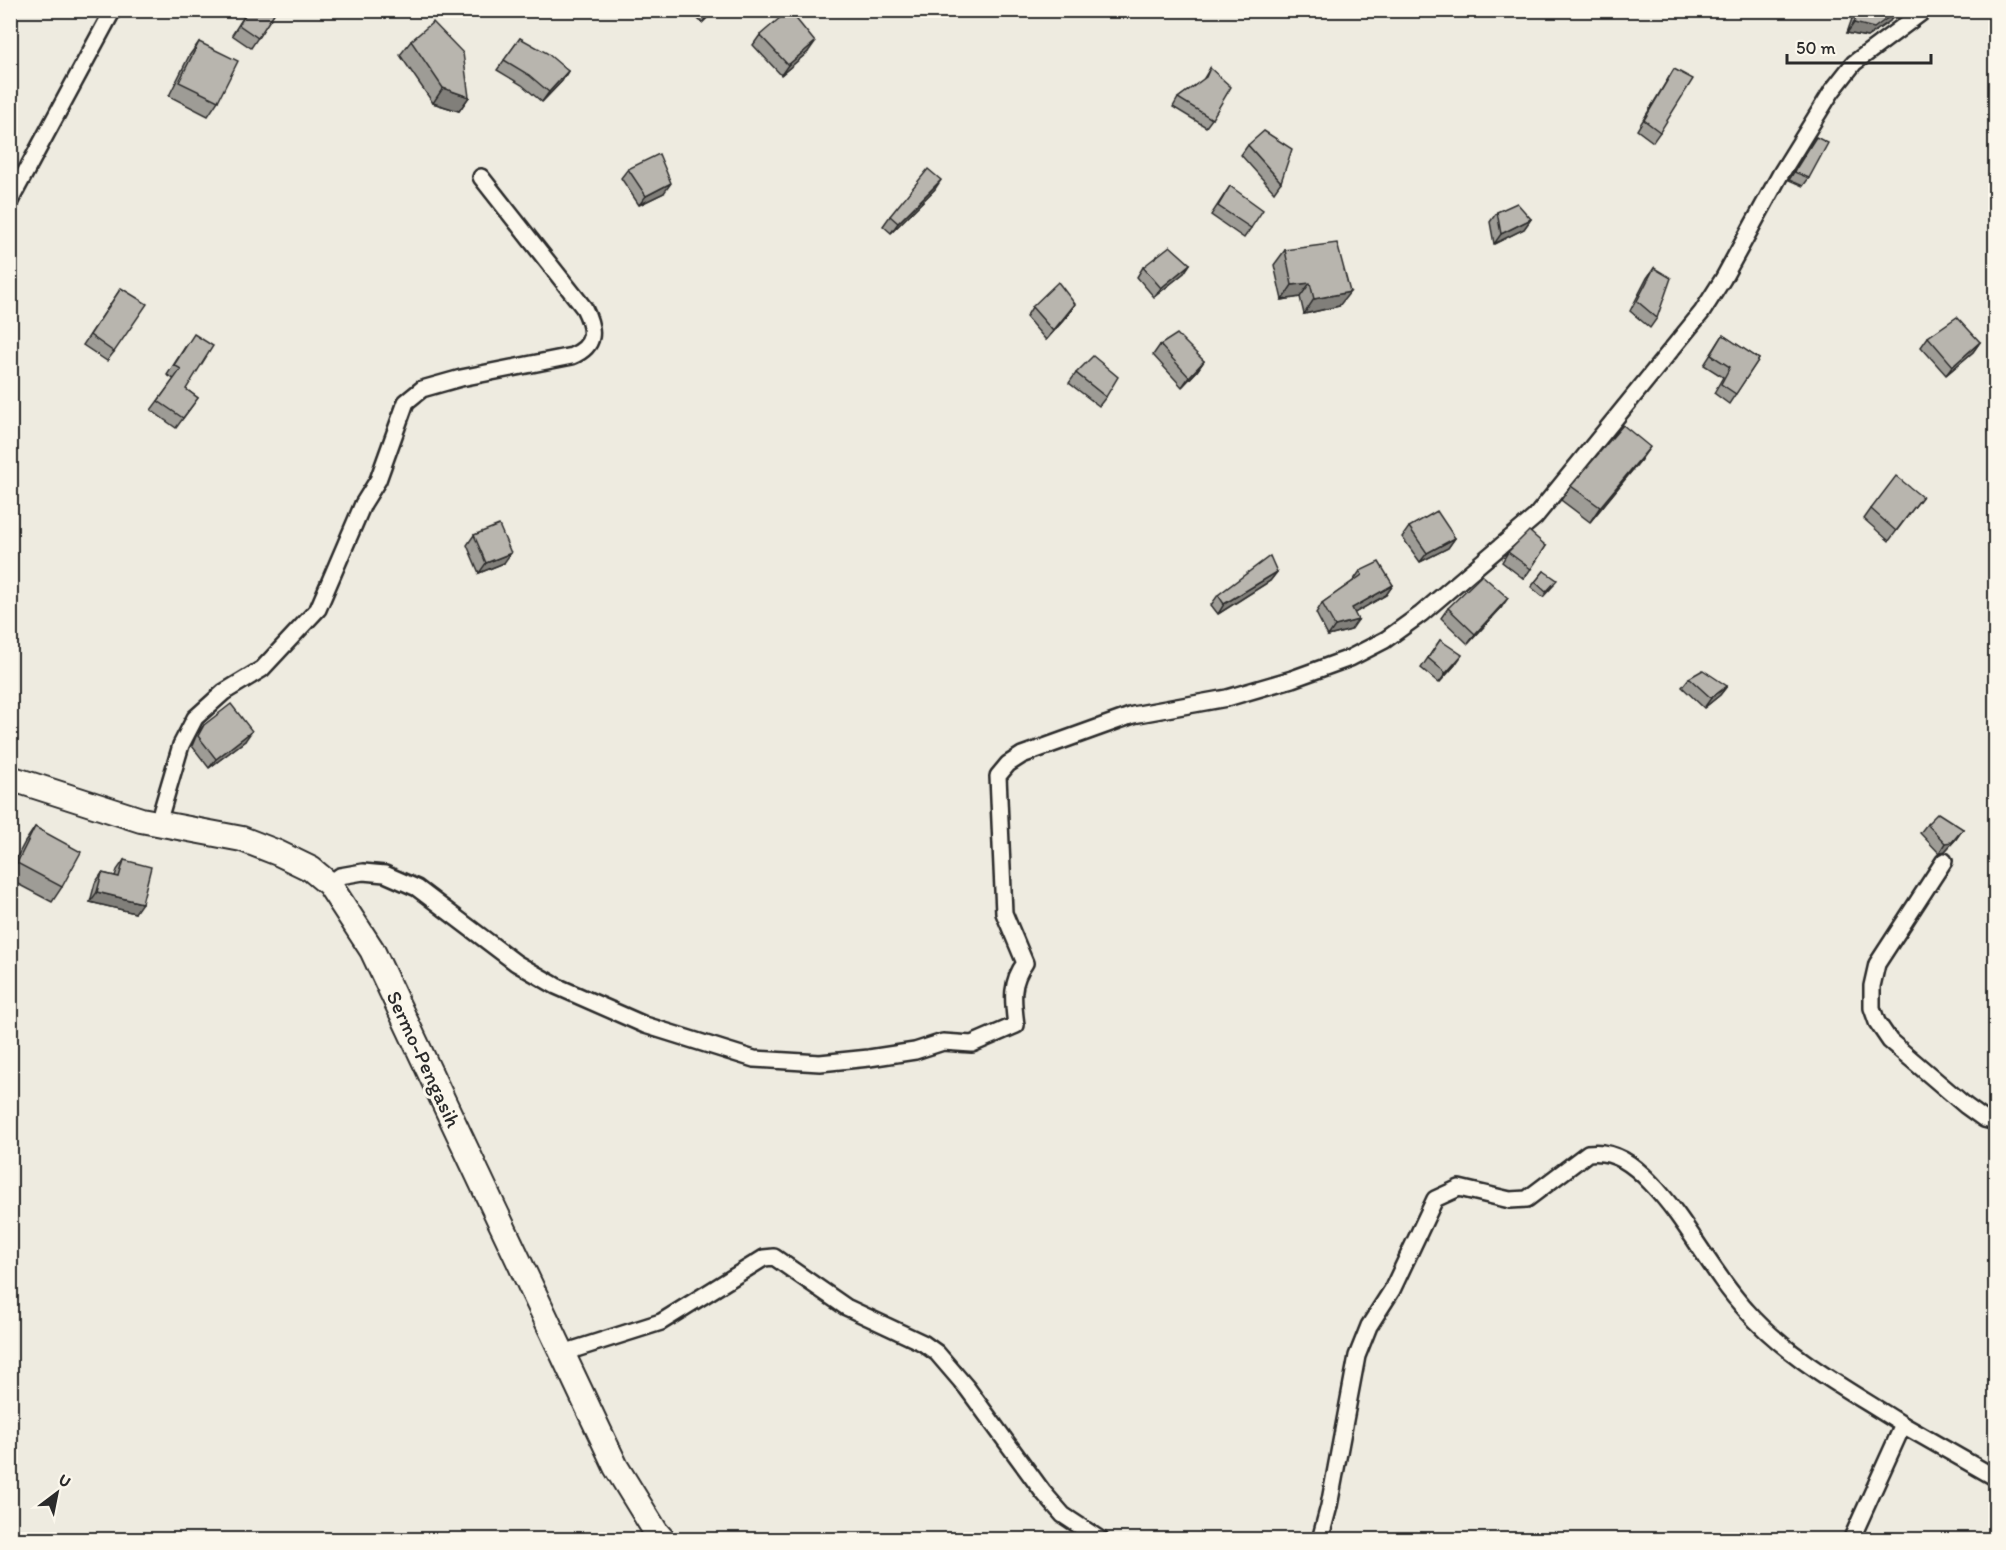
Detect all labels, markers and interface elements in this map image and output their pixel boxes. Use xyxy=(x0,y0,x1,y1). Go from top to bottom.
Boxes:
scale bar xyxy=(1787,27,1931,65)
text: 50 m xyxy=(1796,37,1836,59)
street label: Sermo-Pengasih xyxy=(381,987,467,1131)
north arrow xyxy=(27,1463,87,1523)
text: U xyxy=(55,1470,74,1492)

